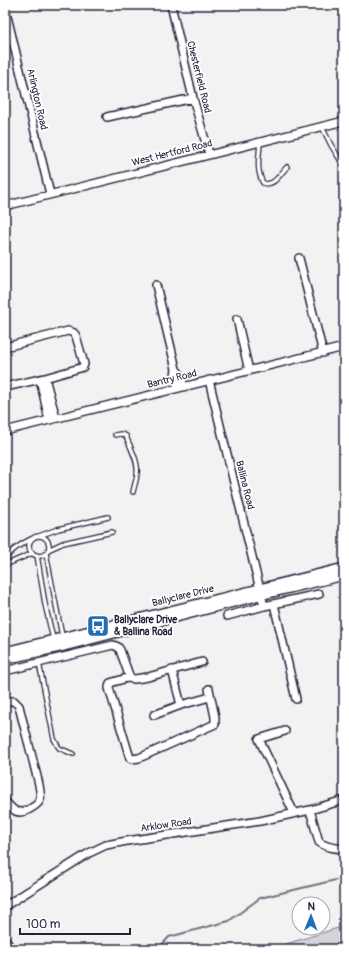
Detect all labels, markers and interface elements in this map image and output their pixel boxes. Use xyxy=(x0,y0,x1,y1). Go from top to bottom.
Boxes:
street label: Chesterfield Road xyxy=(184,40,214,114)
street label: Arlington Road xyxy=(24,67,50,131)
street label: West Hertford Road xyxy=(130,137,214,169)
street label: Bantry Road xyxy=(146,367,198,391)
street label: Ballina Road xyxy=(233,459,257,511)
street label: Ballyclare Drive xyxy=(151,583,215,609)
bus stop icon: Ballyclare Drive & Ballina Road xyxy=(85,613,111,639)
place label: Ballyclare Drive & Ballina Road xyxy=(114,614,178,638)
street label: Arklow Road xyxy=(140,815,192,835)
north arrow xyxy=(291,896,331,936)
text: N xyxy=(307,900,316,913)
scale bar xyxy=(20,910,130,936)
text: 100 m xyxy=(26,917,61,932)

